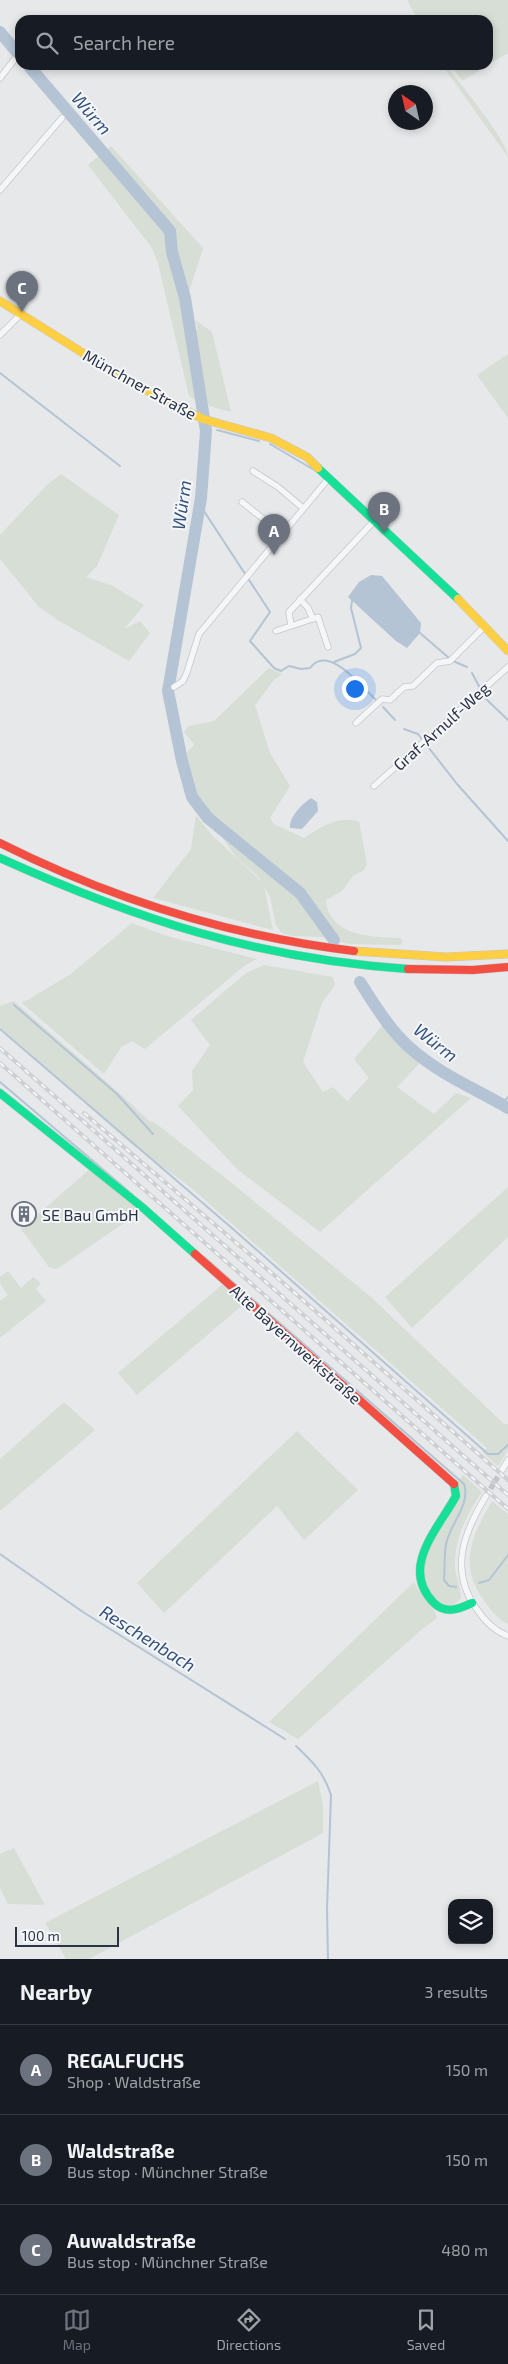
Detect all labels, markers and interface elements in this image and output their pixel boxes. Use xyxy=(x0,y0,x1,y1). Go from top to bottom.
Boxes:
search box xyxy=(15,15,493,70)
icon: search xyxy=(33,29,61,57)
text: Search here xyxy=(73,31,175,54)
north arrow xyxy=(388,85,433,130)
water label: Würm xyxy=(67,87,117,139)
pin: C xyxy=(6,271,38,312)
street label: Münchner Straße xyxy=(80,345,200,423)
water label: Würm xyxy=(167,479,195,531)
pin: B xyxy=(368,492,400,533)
pin: A xyxy=(258,514,290,555)
your location xyxy=(342,676,368,702)
street label: Graf-Arnulf-Weg xyxy=(389,678,493,774)
water label: Würm xyxy=(410,1018,462,1066)
building icon: SE Bau GmbH xyxy=(11,1201,37,1227)
place label: SE Bau GmbH xyxy=(42,1205,139,1224)
street label: Alte Bayernwerkstraße xyxy=(227,1280,365,1408)
water label: Reschenbach xyxy=(96,1600,200,1676)
map controls xyxy=(448,1899,493,1944)
button: layers xyxy=(448,1899,493,1944)
scale bar xyxy=(15,1924,119,1947)
text: 100 m xyxy=(22,1927,60,1944)
text: Nearby xyxy=(20,1979,92,2004)
text: 3 results xyxy=(425,1982,488,2001)
text: REGALFUCHS xyxy=(67,2049,184,2072)
text: A xyxy=(31,2060,41,2079)
text: 150 m xyxy=(446,2060,488,2079)
text: Shop · Waldstraße xyxy=(67,2072,201,2091)
text: Waldstraße xyxy=(67,2139,175,2162)
text: B xyxy=(31,2150,41,2169)
text: 150 m xyxy=(446,2150,488,2169)
text: Bus stop · Münchner Straße xyxy=(67,2162,268,2181)
text: Auwaldstraße xyxy=(67,2229,196,2252)
text: C xyxy=(31,2240,41,2259)
text: 480 m xyxy=(441,2240,488,2259)
text: Bus stop · Münchner Straße xyxy=(67,2252,268,2271)
tab: Map xyxy=(63,2306,91,2353)
tab: Directions xyxy=(217,2306,281,2353)
tab: Saved xyxy=(407,2306,445,2353)

